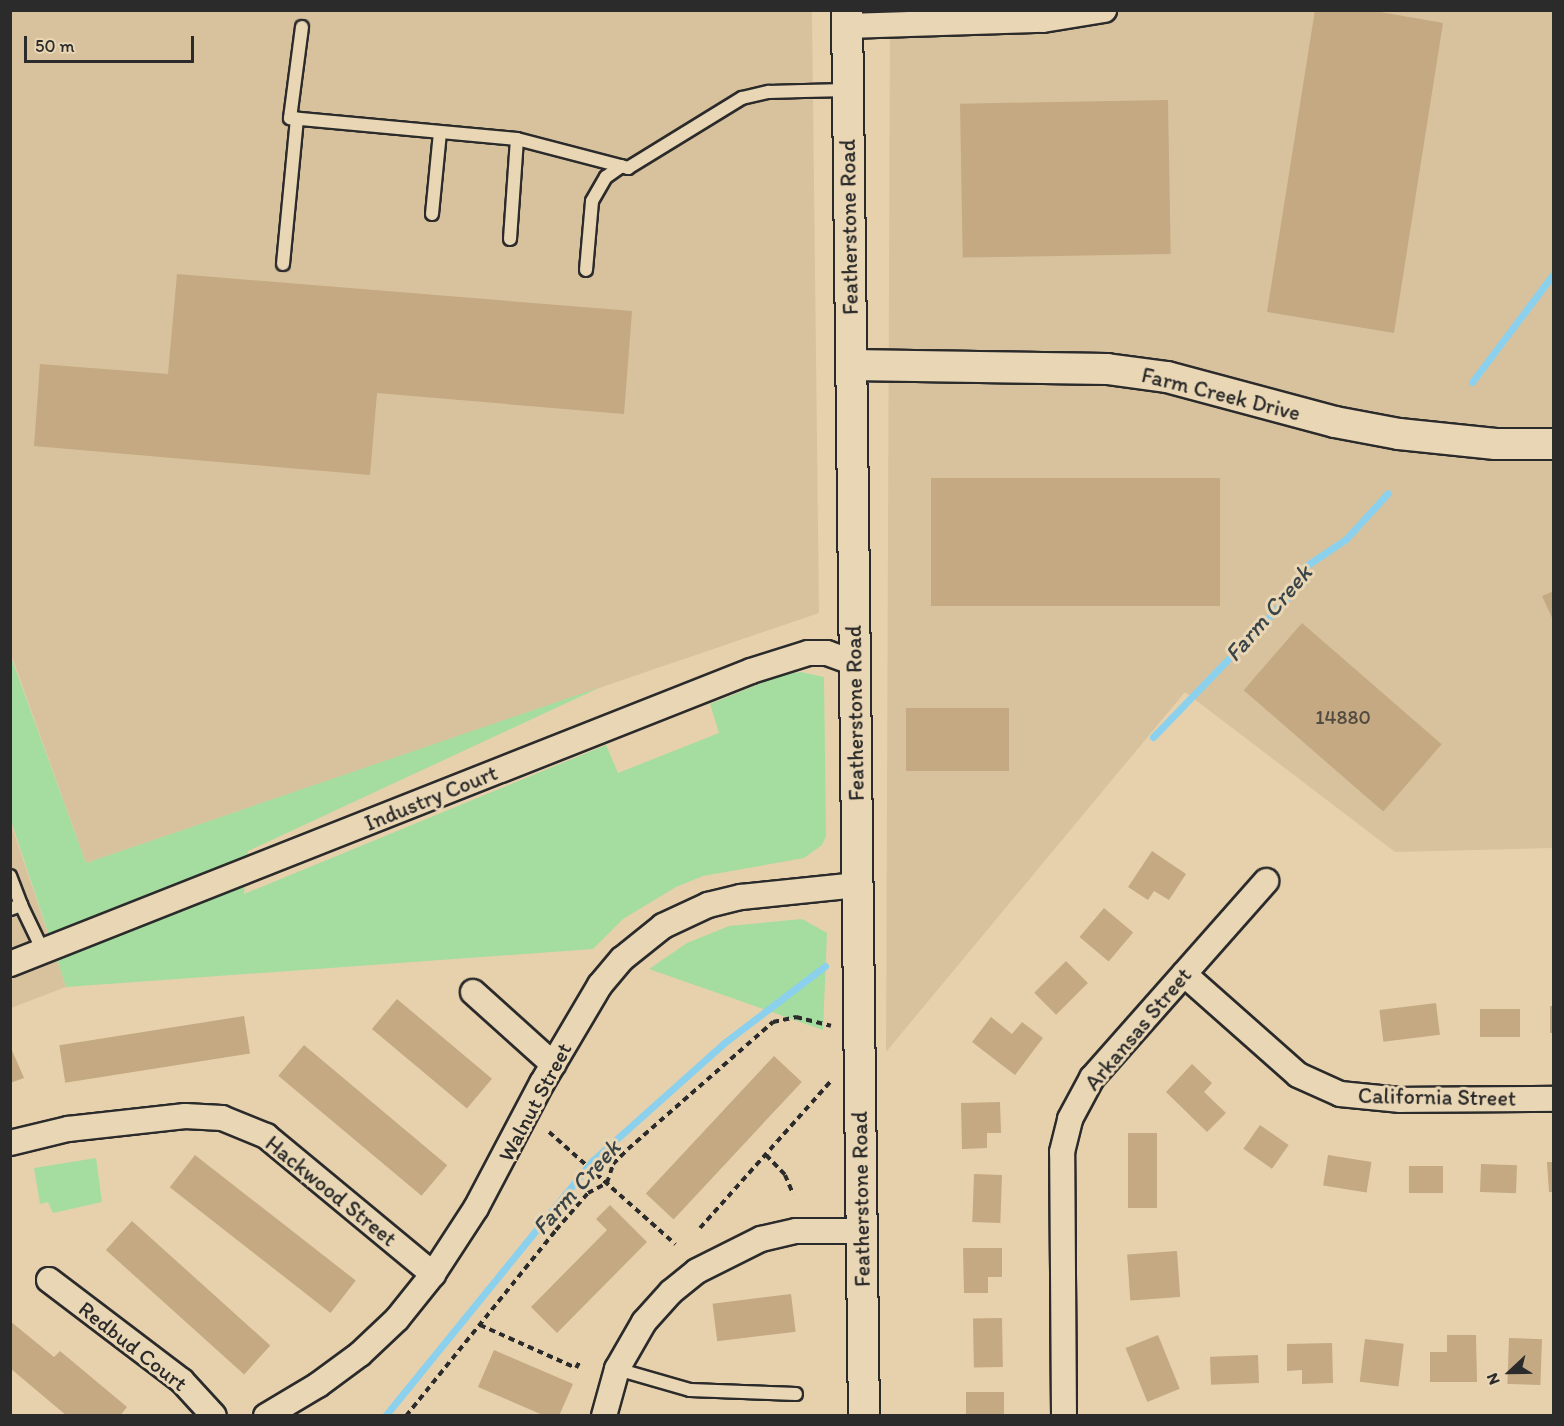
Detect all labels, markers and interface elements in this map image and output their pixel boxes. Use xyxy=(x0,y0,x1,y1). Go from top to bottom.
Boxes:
scale bar xyxy=(27,24,196,62)
text: 50 m xyxy=(35,35,75,57)
street label: Featherstone Road xyxy=(834,139,864,315)
street label: Farm Creek Drive xyxy=(1139,362,1303,426)
water label: Farm Creek xyxy=(1218,559,1318,667)
street label: Featherstone Road xyxy=(840,625,870,801)
house number: 14880 xyxy=(1315,705,1371,729)
street label: Industry Court xyxy=(361,759,501,837)
street label: Arkansas Street xyxy=(1079,962,1197,1096)
street label: Walnut Street xyxy=(493,1038,577,1166)
street label: California Street xyxy=(1358,1082,1516,1112)
street label: Featherstone Road xyxy=(846,1111,876,1287)
street label: Hackwood Street xyxy=(260,1130,402,1252)
water label: Farm Creek xyxy=(526,1133,626,1241)
street label: Redbud Court xyxy=(73,1295,193,1397)
north arrow xyxy=(1480,1342,1540,1402)
text: N xyxy=(1482,1370,1504,1388)

